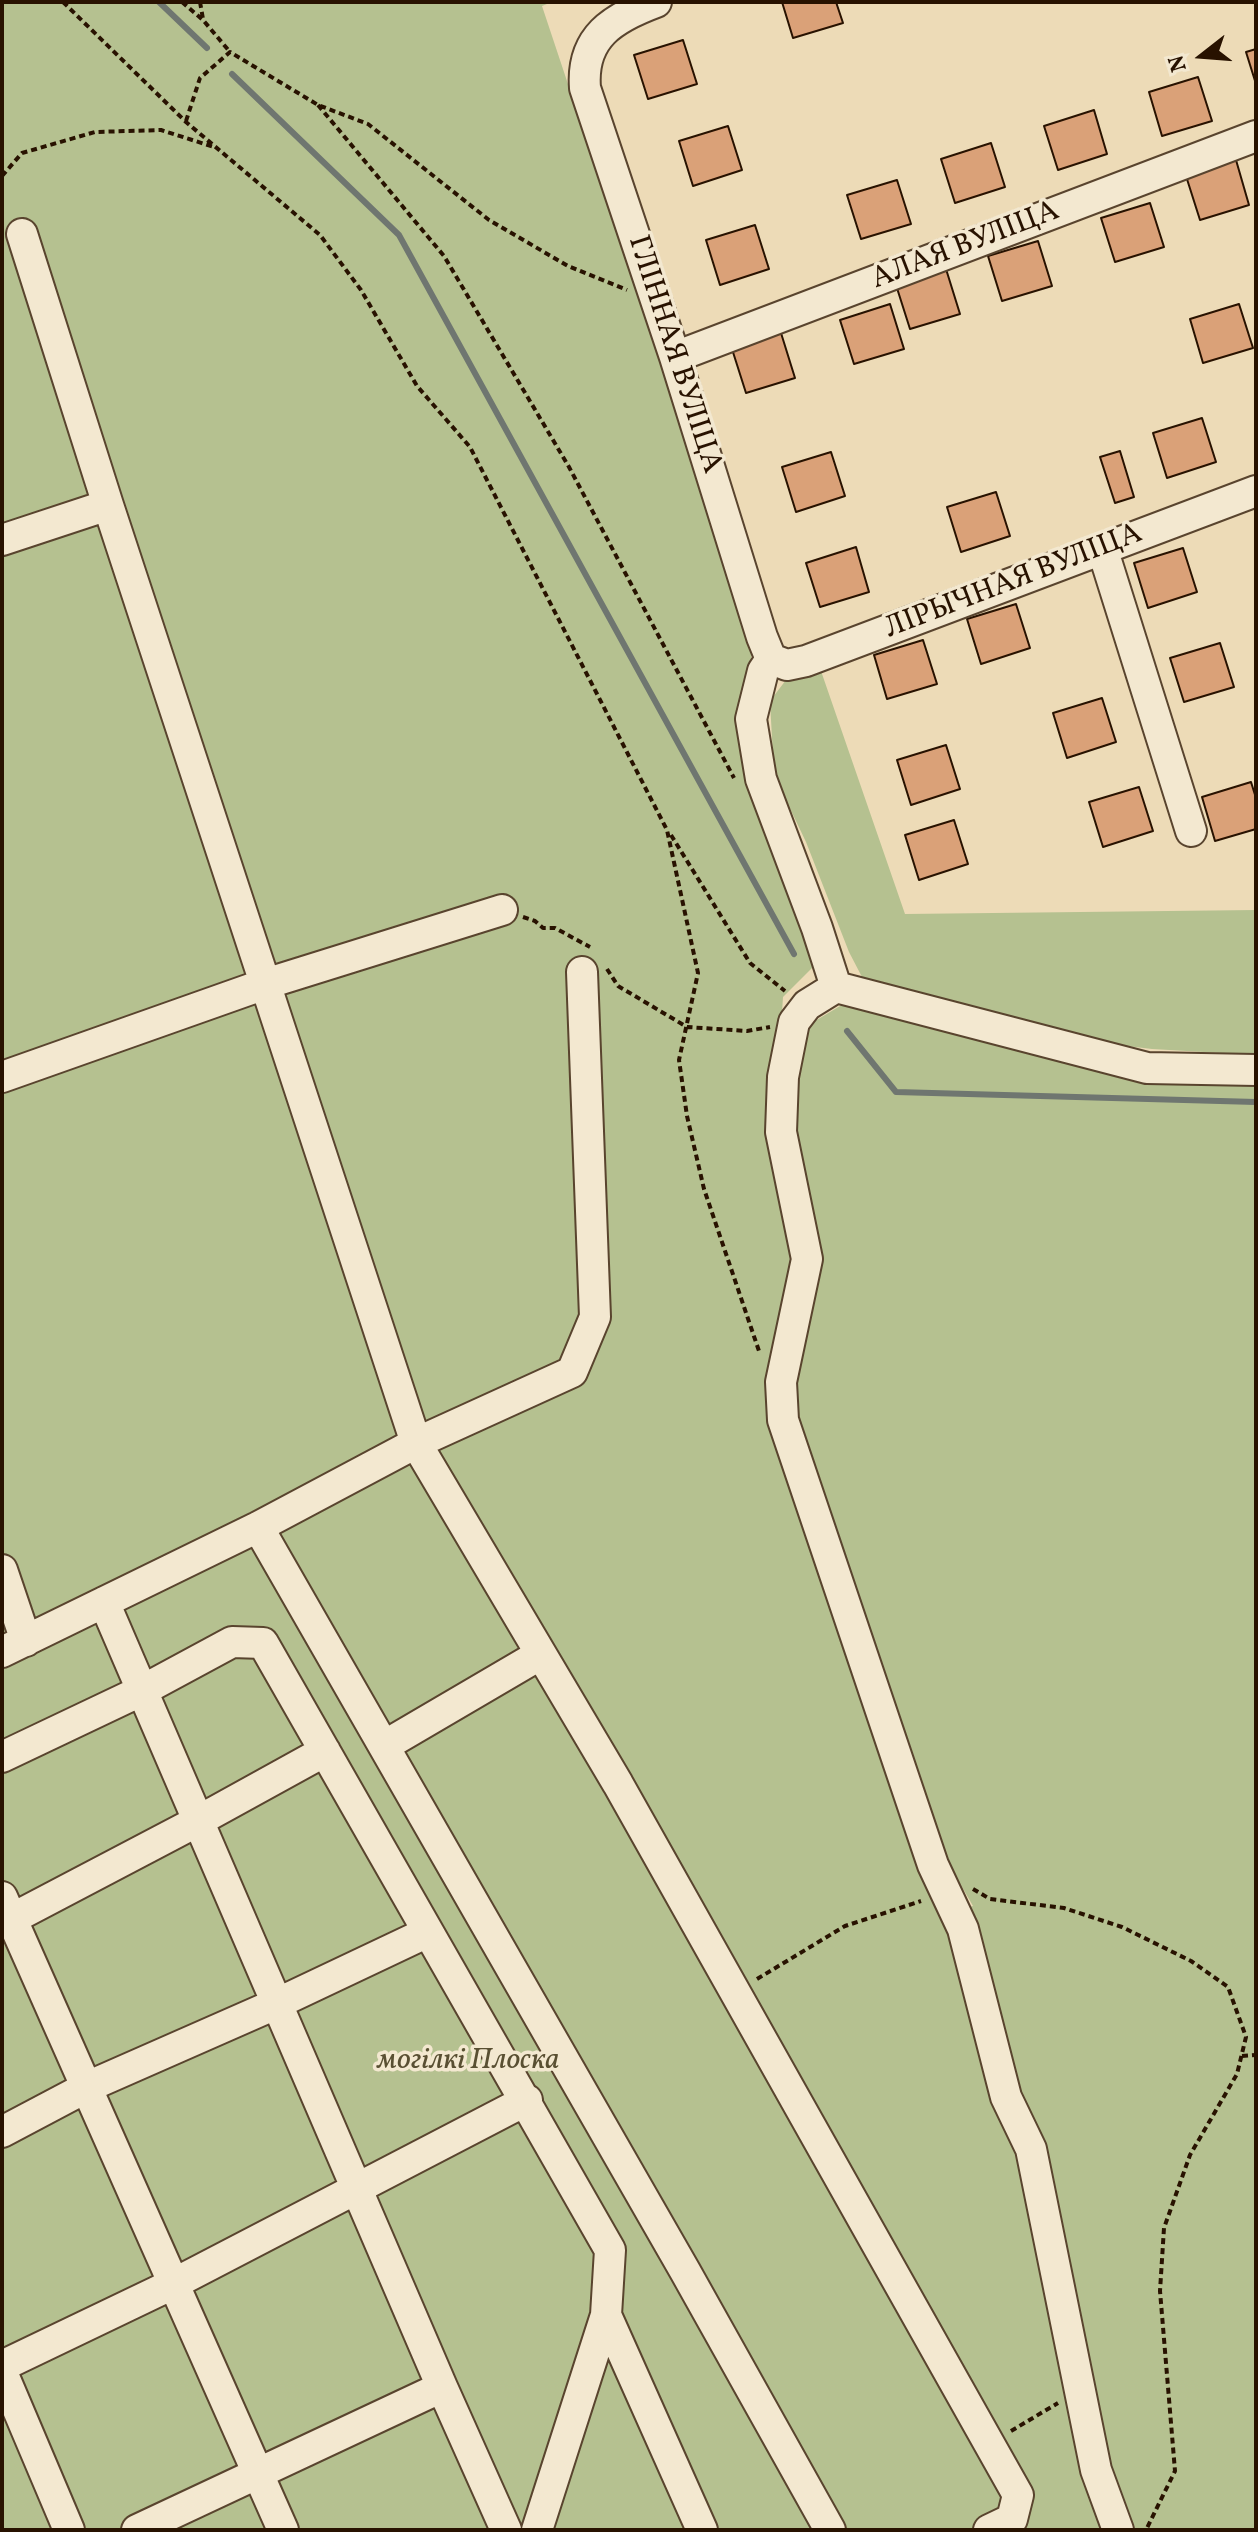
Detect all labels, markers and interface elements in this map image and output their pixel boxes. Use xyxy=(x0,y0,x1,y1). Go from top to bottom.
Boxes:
north arrow xyxy=(1162,16,1242,96)
text: N xyxy=(1161,51,1196,75)
street label: АЛАЯ ВУЛІЦА xyxy=(867,195,1065,299)
street label: ГЛІННАЯ ВУЛІЦА xyxy=(618,232,728,478)
street label: ЛІРЫЧНАЯ ВУЛІЦА xyxy=(880,517,1148,649)
park label: могілкі Плоска xyxy=(377,2044,559,2080)

